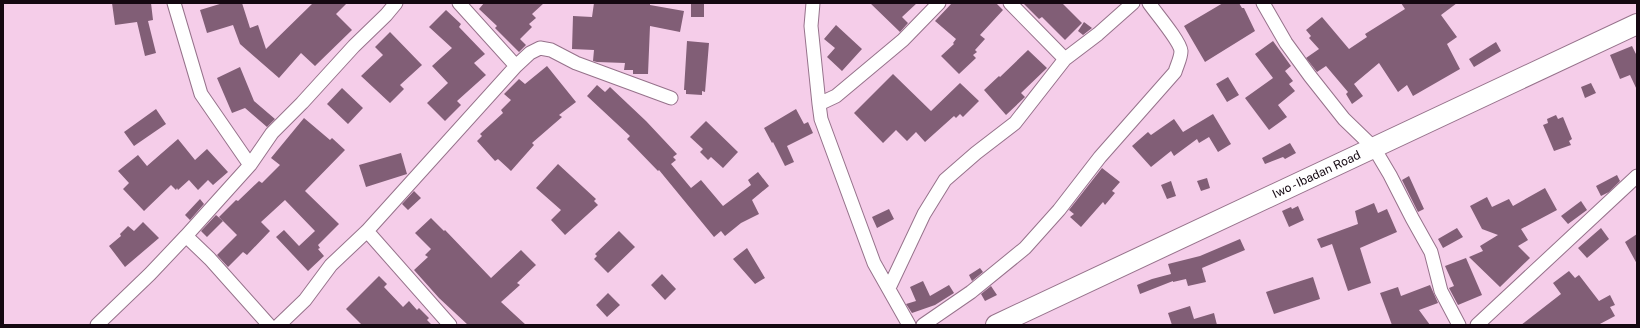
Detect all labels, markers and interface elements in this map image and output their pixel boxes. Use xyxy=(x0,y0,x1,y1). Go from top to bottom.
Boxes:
street label: Iwo - Ibadan Road xyxy=(1270,148,1363,201)

